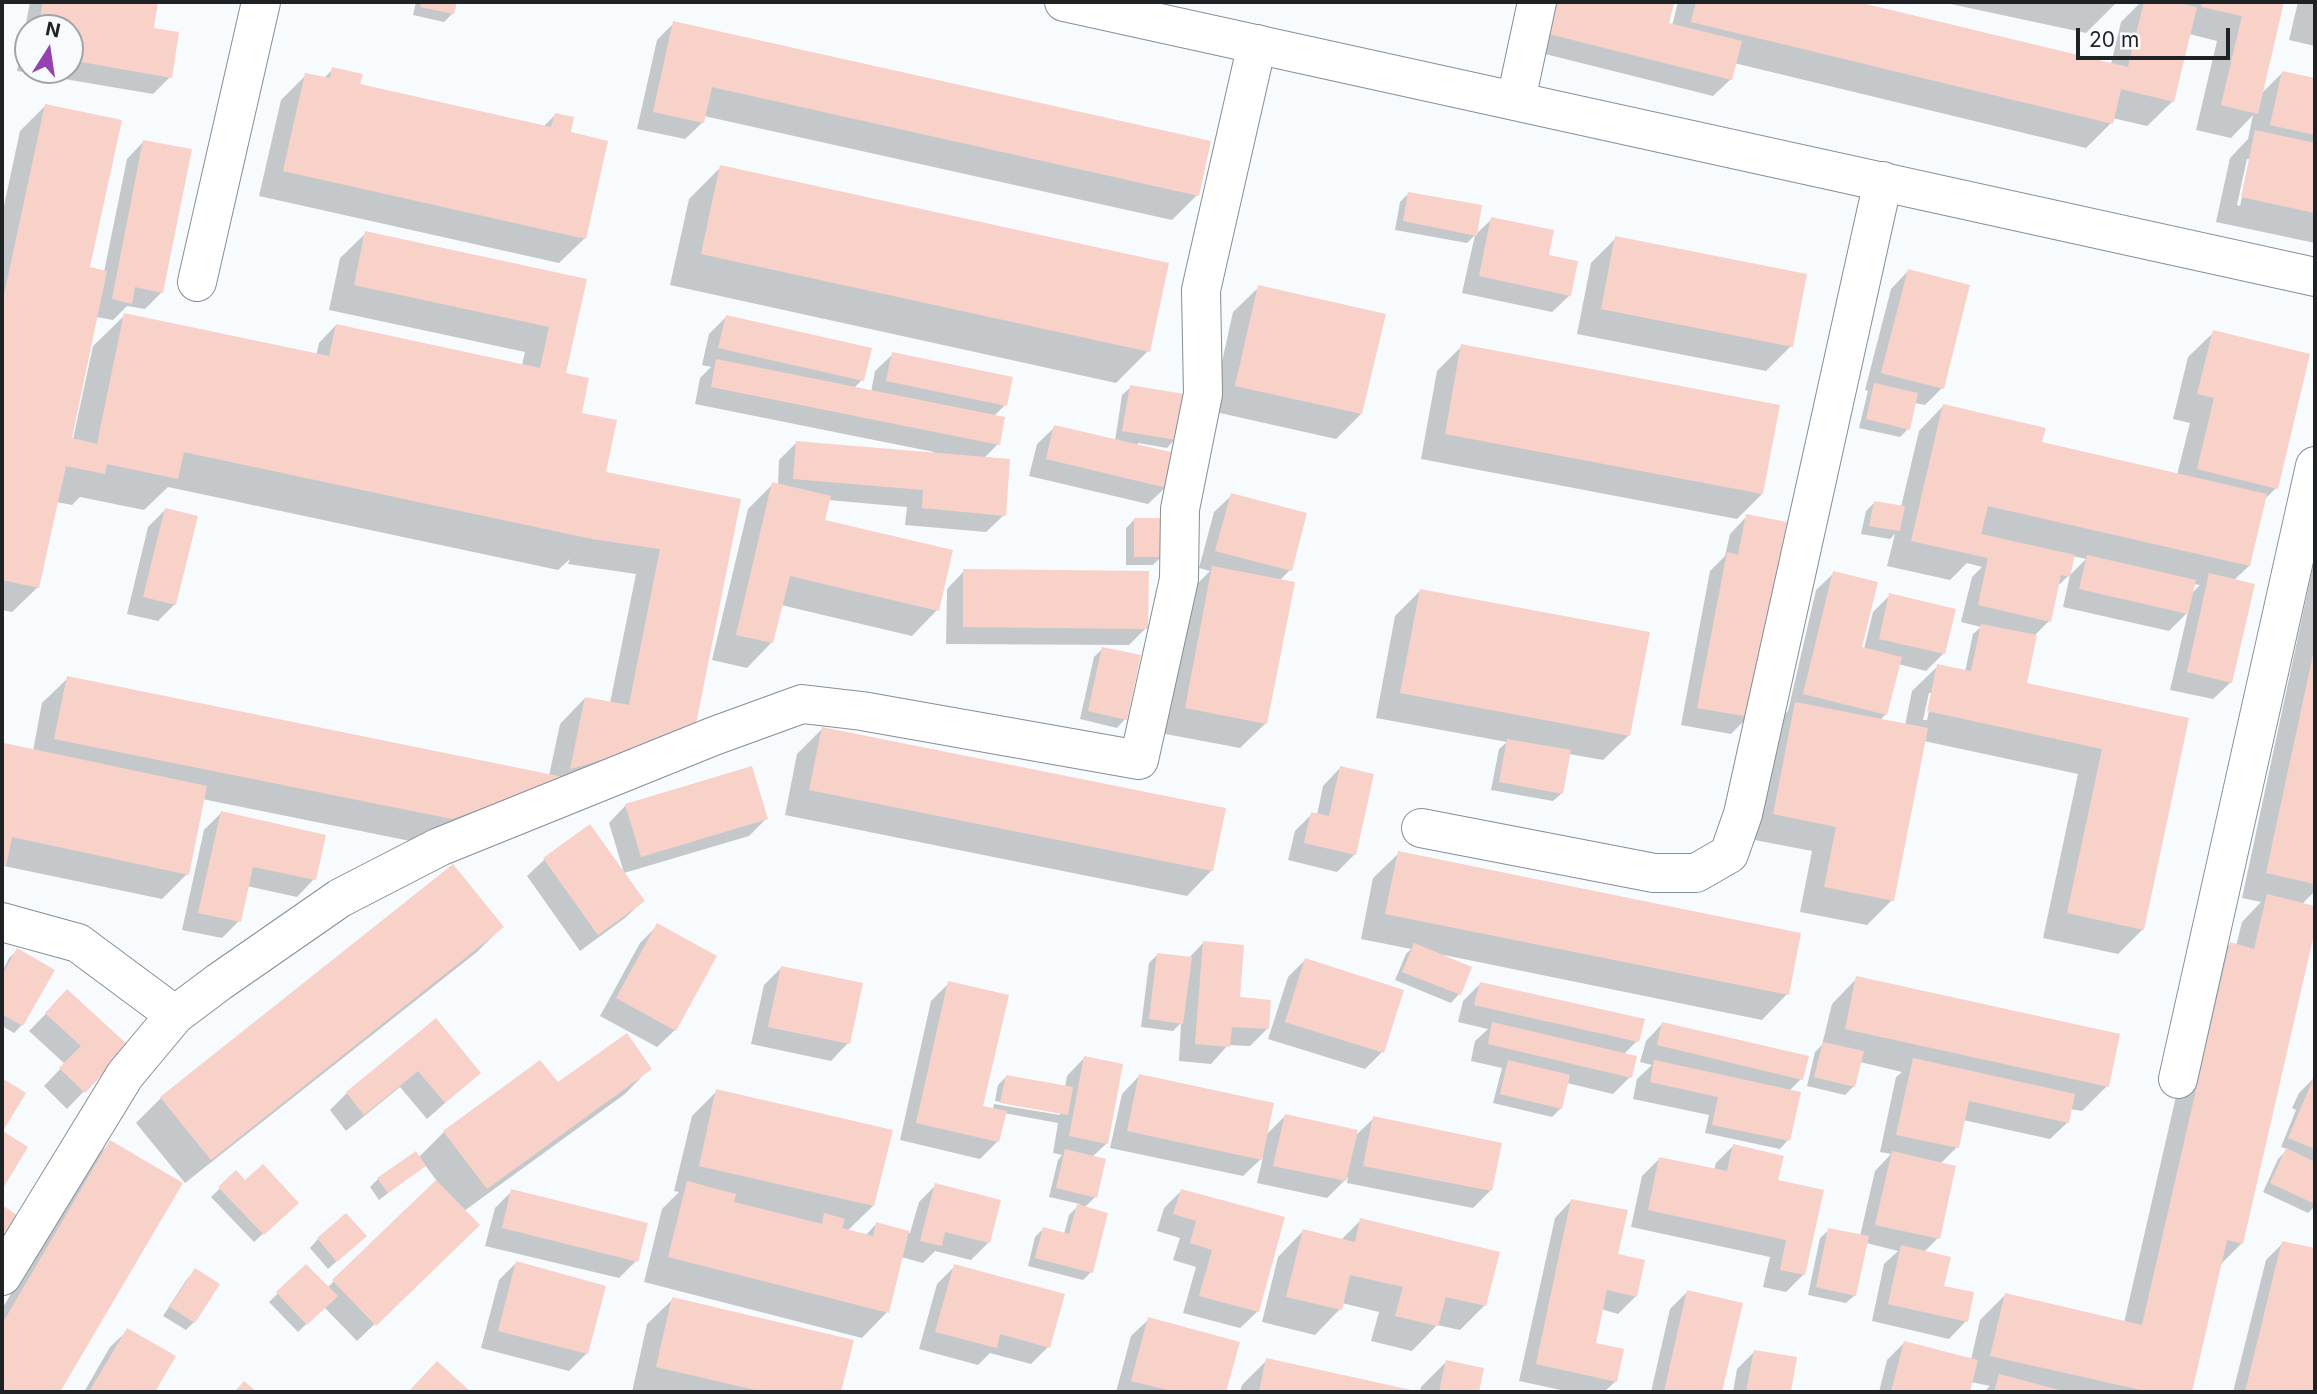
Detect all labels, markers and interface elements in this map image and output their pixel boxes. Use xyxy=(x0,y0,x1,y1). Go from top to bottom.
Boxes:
north arrow xyxy=(14,14,84,84)
scale bar xyxy=(2079,14,2233,58)
text: N xyxy=(44,17,63,43)
text: 20 m xyxy=(2089,27,2139,52)

